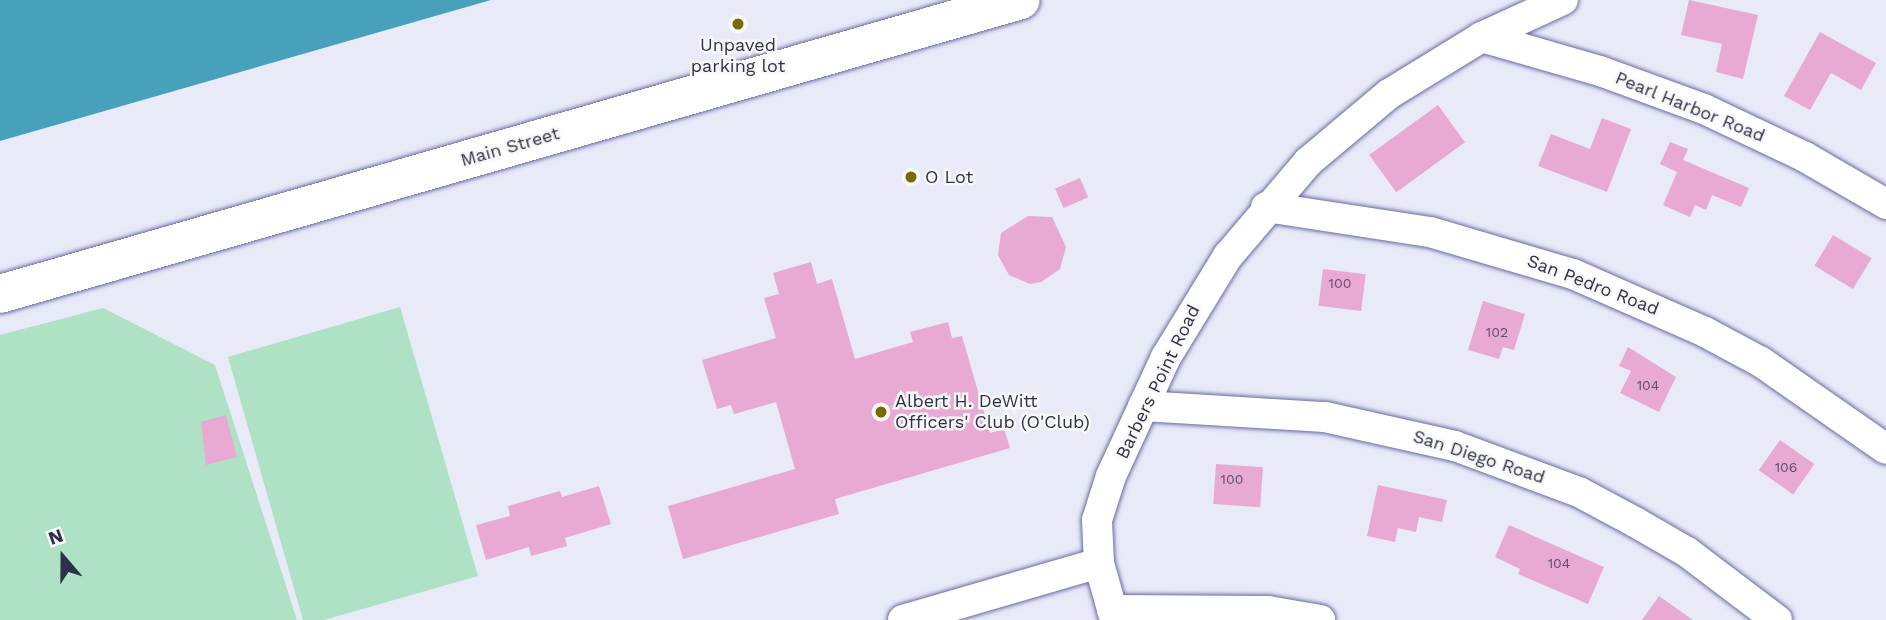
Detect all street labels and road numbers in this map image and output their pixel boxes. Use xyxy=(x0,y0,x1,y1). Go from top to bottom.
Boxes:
street label: Pearl Harbor Road xyxy=(1612,67,1768,147)
street label: Main Street xyxy=(458,123,562,171)
street label: San Pedro Road xyxy=(1524,250,1662,320)
street label: Barbers Point Road xyxy=(1111,302,1205,462)
street label: San Diego Road xyxy=(1410,426,1548,488)

